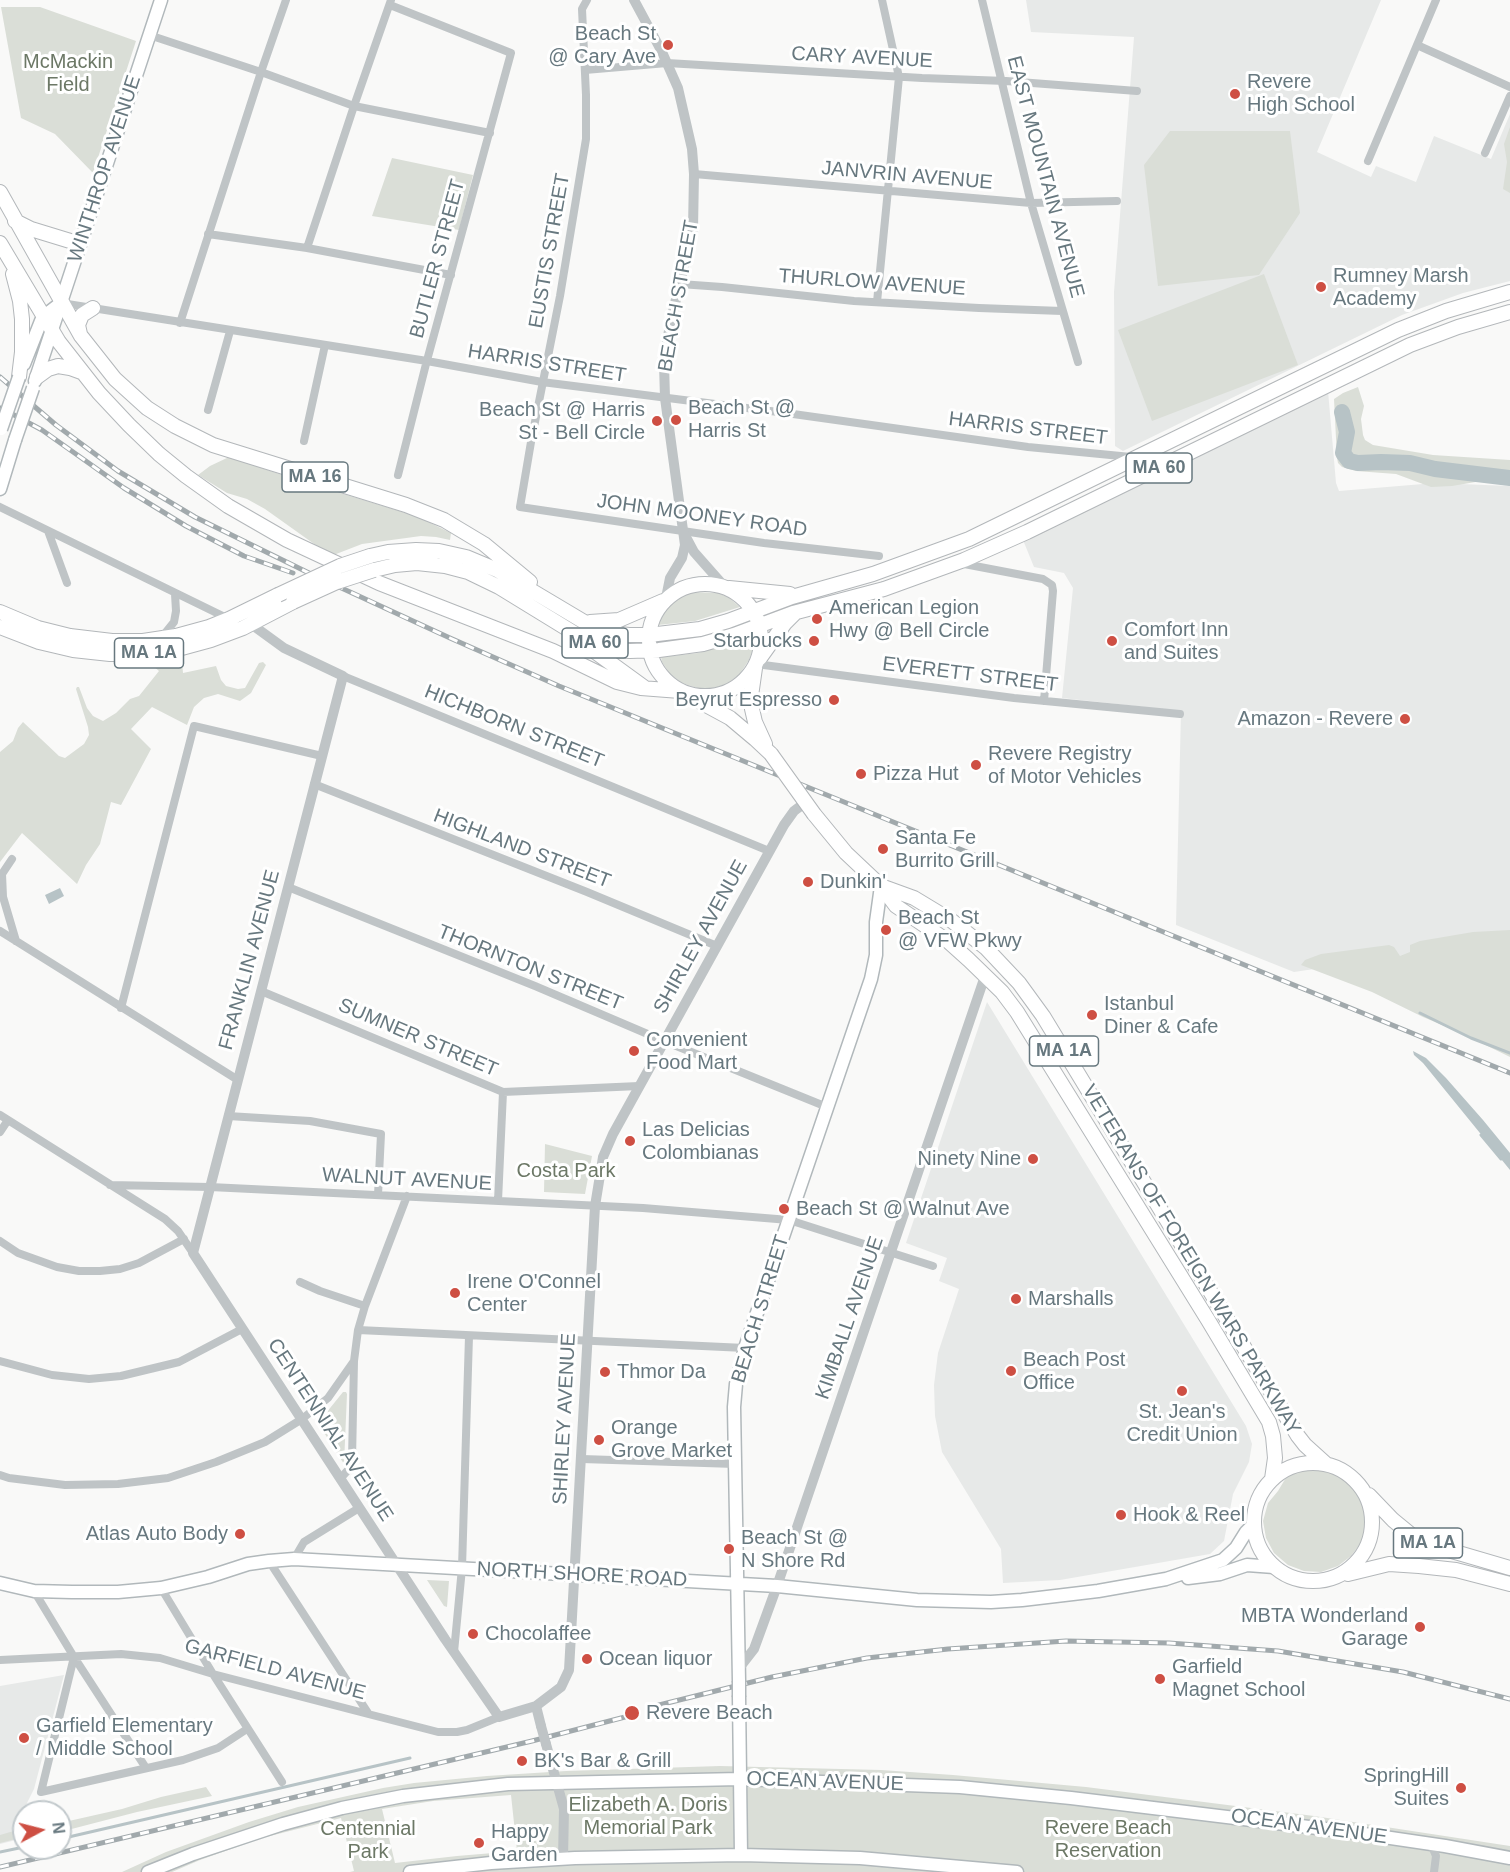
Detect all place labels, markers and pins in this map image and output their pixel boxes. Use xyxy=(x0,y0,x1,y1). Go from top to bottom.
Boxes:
place label: Beach St @ Cary Ave xyxy=(548,22,656,69)
marker: Beach St @ Cary Ave xyxy=(661,38,675,52)
place label: Revere High School xyxy=(1247,70,1355,117)
marker: Revere High School xyxy=(1228,87,1242,101)
place label: Rumney Marsh Academy xyxy=(1333,264,1469,311)
marker: Rumney Marsh Academy xyxy=(1314,280,1328,294)
place label: Beach St @ Harris St xyxy=(688,396,795,443)
place label: Beach St @ Harris St - Bell Circle xyxy=(479,398,645,445)
marker: Beach St @ Harris St xyxy=(669,413,683,427)
marker: Beach St @ Harris St - Bell Circle xyxy=(650,414,664,428)
place label: American Legion Hwy @ Bell Circle xyxy=(829,596,989,643)
marker: American Legion Hwy @ Bell Circle xyxy=(810,612,824,626)
place label: Comfort Inn and Suites xyxy=(1124,618,1228,665)
place label: Starbucks xyxy=(713,629,802,653)
marker: Starbucks xyxy=(807,634,821,648)
marker: Comfort Inn and Suites xyxy=(1105,634,1119,648)
place label: Beyrut Espresso xyxy=(675,688,822,712)
marker: Beyrut Espresso xyxy=(827,693,841,707)
place label: Amazon - Revere xyxy=(1237,707,1393,731)
marker: Amazon - Revere xyxy=(1398,712,1412,726)
place label: Revere Registry of Motor Vehicles xyxy=(988,742,1141,789)
marker: Revere Registry of Motor Vehicles xyxy=(969,758,983,772)
place label: Pizza Hut xyxy=(873,762,959,786)
marker: Pizza Hut xyxy=(854,767,868,781)
place label: Santa Fe Burrito Grill xyxy=(895,826,995,873)
marker: Santa Fe Burrito Grill xyxy=(876,842,890,856)
place label: Dunkin' xyxy=(820,870,886,894)
marker: Dunkin' xyxy=(801,875,815,889)
place label: Beach St @ VFW Pkwy xyxy=(898,906,1022,953)
marker: Beach St @ VFW Pkwy xyxy=(879,923,893,937)
place label: Istanbul Diner & Cafe xyxy=(1104,992,1218,1039)
marker: Istanbul Diner & Cafe xyxy=(1085,1008,1099,1022)
place label: Convenient Food Mart xyxy=(646,1028,747,1075)
marker: Convenient Food Mart xyxy=(627,1044,641,1058)
place label: Las Delicias Colombianas xyxy=(642,1118,759,1165)
marker: Las Delicias Colombianas xyxy=(623,1134,637,1148)
place label: Ninety Nine xyxy=(918,1147,1021,1171)
marker: Ninety Nine xyxy=(1026,1152,1040,1166)
place label: Beach St @ Walnut Ave xyxy=(796,1197,1010,1221)
marker: Beach St @ Walnut Ave xyxy=(777,1202,791,1216)
place label: Irene O'Connel Center xyxy=(467,1270,601,1317)
marker: Irene O'Connel Center xyxy=(448,1286,462,1300)
place label: Marshalls xyxy=(1028,1287,1114,1311)
marker: Marshalls xyxy=(1009,1292,1023,1306)
place label: Beach Post Office xyxy=(1023,1348,1125,1395)
place label: Thmor Da xyxy=(617,1360,706,1384)
marker: Beach Post Office xyxy=(1004,1364,1018,1378)
marker: Thmor Da xyxy=(598,1365,612,1379)
marker: St. Jean's Credit Union xyxy=(1175,1384,1189,1398)
place label: St. Jean's Credit Union xyxy=(1126,1400,1238,1447)
place label: Orange Grove Market xyxy=(611,1416,732,1463)
marker: Orange Grove Market xyxy=(592,1433,606,1447)
place label: Hook & Reel xyxy=(1133,1503,1245,1527)
marker: Hook & Reel xyxy=(1114,1508,1128,1522)
place label: Atlas Auto Body xyxy=(86,1522,228,1546)
place label: Beach St @ N Shore Rd xyxy=(741,1526,848,1573)
marker: Atlas Auto Body xyxy=(233,1527,247,1541)
marker: Beach St @ N Shore Rd xyxy=(722,1542,736,1556)
place label: MBTA Wonderland Garage xyxy=(1241,1604,1408,1651)
marker: MBTA Wonderland Garage xyxy=(1413,1620,1427,1634)
place label: Chocolaffee xyxy=(485,1622,591,1646)
marker: Chocolaffee xyxy=(466,1627,480,1641)
place label: Ocean liquor xyxy=(599,1647,712,1671)
marker: Ocean liquor xyxy=(580,1652,594,1666)
place label: Garfield Magnet School xyxy=(1172,1655,1305,1702)
marker: Garfield Magnet School xyxy=(1153,1672,1167,1686)
place label: Revere Beach xyxy=(646,1701,773,1725)
marker: Revere Beach xyxy=(623,1704,641,1722)
place label: Garfield Elementary / Middle School xyxy=(36,1714,213,1761)
marker: Garfield Elementary / Middle School xyxy=(17,1731,31,1745)
place label: BK's Bar & Grill xyxy=(534,1749,671,1773)
marker: BK's Bar & Grill xyxy=(515,1754,529,1768)
place label: SpringHill Suites xyxy=(1363,1764,1449,1811)
marker: SpringHill Suites xyxy=(1454,1781,1468,1795)
place label: Happy Garden xyxy=(491,1820,558,1867)
marker: Happy Garden xyxy=(472,1836,486,1850)

